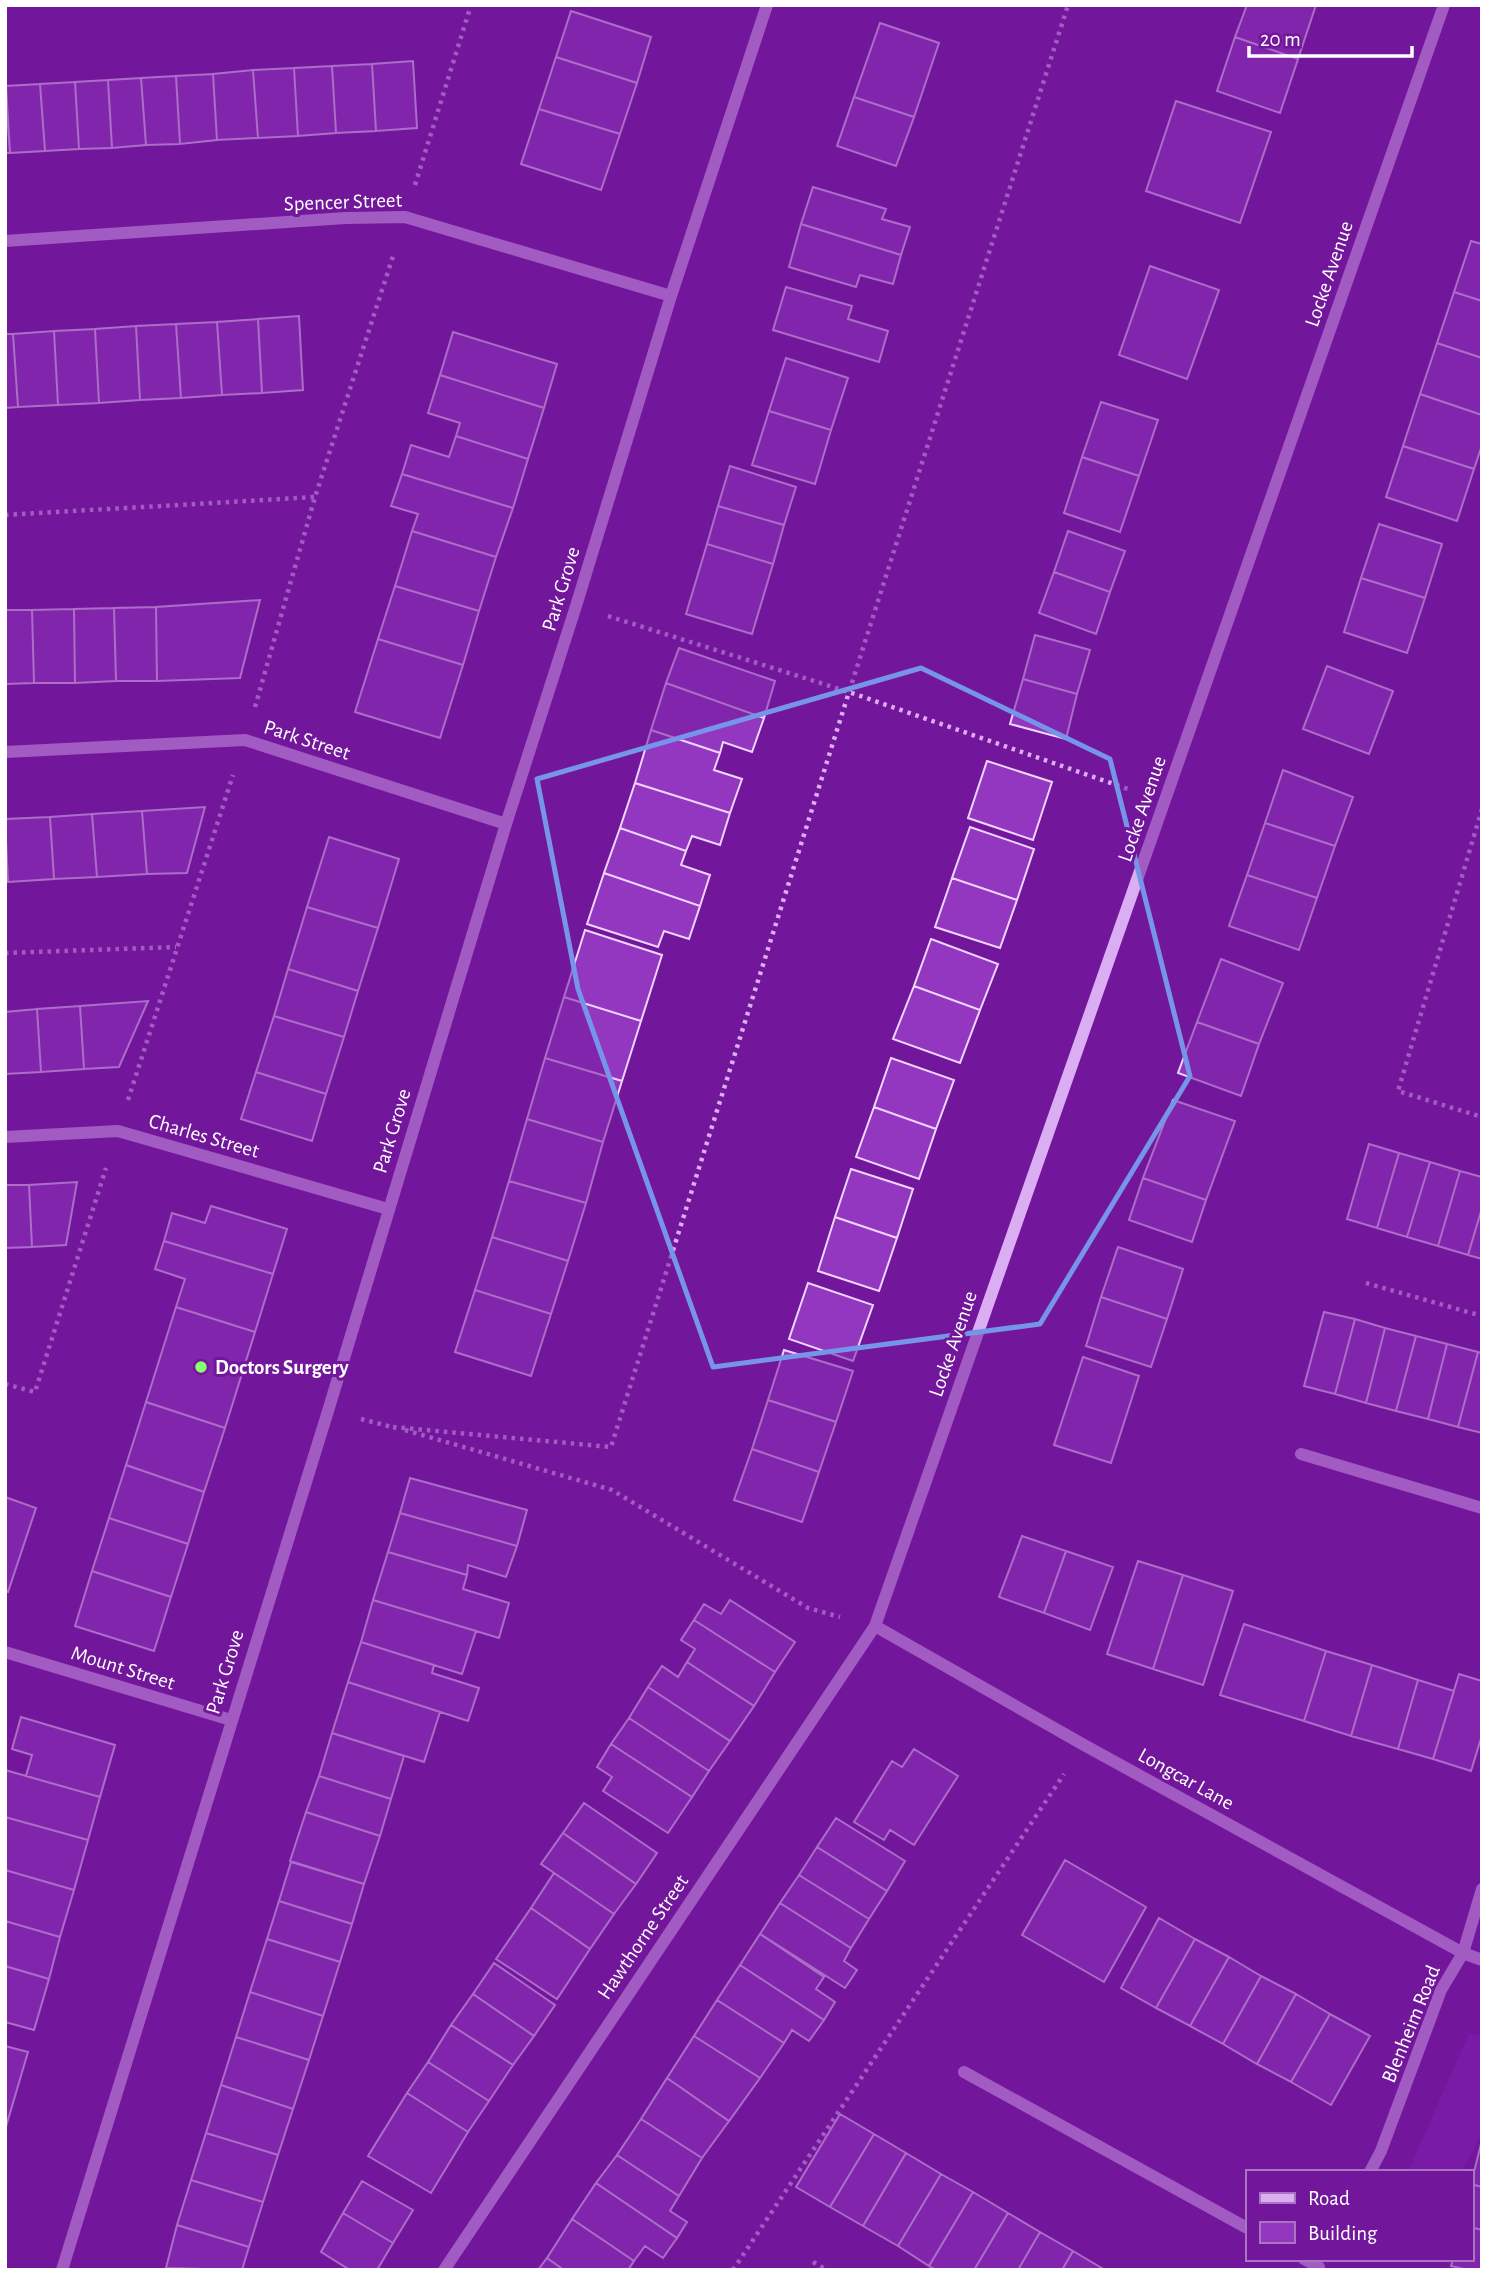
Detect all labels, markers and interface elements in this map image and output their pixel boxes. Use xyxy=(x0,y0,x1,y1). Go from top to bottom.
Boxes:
scale bar xyxy=(1249,14,1412,58)
text: 20 m xyxy=(1260,29,1301,50)
street label: Spencer Street xyxy=(283,189,403,215)
street label: Locke Avenue xyxy=(1301,218,1357,330)
street label: Park Grove xyxy=(538,544,584,634)
street label: Park Street xyxy=(261,716,353,764)
street label: Locke Avenue xyxy=(1114,753,1170,865)
street label: Park Grove xyxy=(369,1086,415,1176)
street label: Charles Street xyxy=(146,1110,262,1162)
street label: Locke Avenue xyxy=(925,1288,981,1400)
place label: Doctors Surgery xyxy=(215,1357,349,1378)
marker: Doctors Surgery xyxy=(193,1359,209,1375)
street label: Park Grove xyxy=(202,1627,248,1717)
street label: Mount Street xyxy=(69,1642,178,1694)
street label: Longcar Lane xyxy=(1135,1744,1237,1814)
street label: Hawthorne Street xyxy=(594,1871,693,2003)
street label: Blenheim Road xyxy=(1378,1962,1444,2086)
legend xyxy=(1246,2170,1473,2261)
text: Road xyxy=(1308,2188,1350,2209)
text: Building xyxy=(1308,2223,1378,2244)

